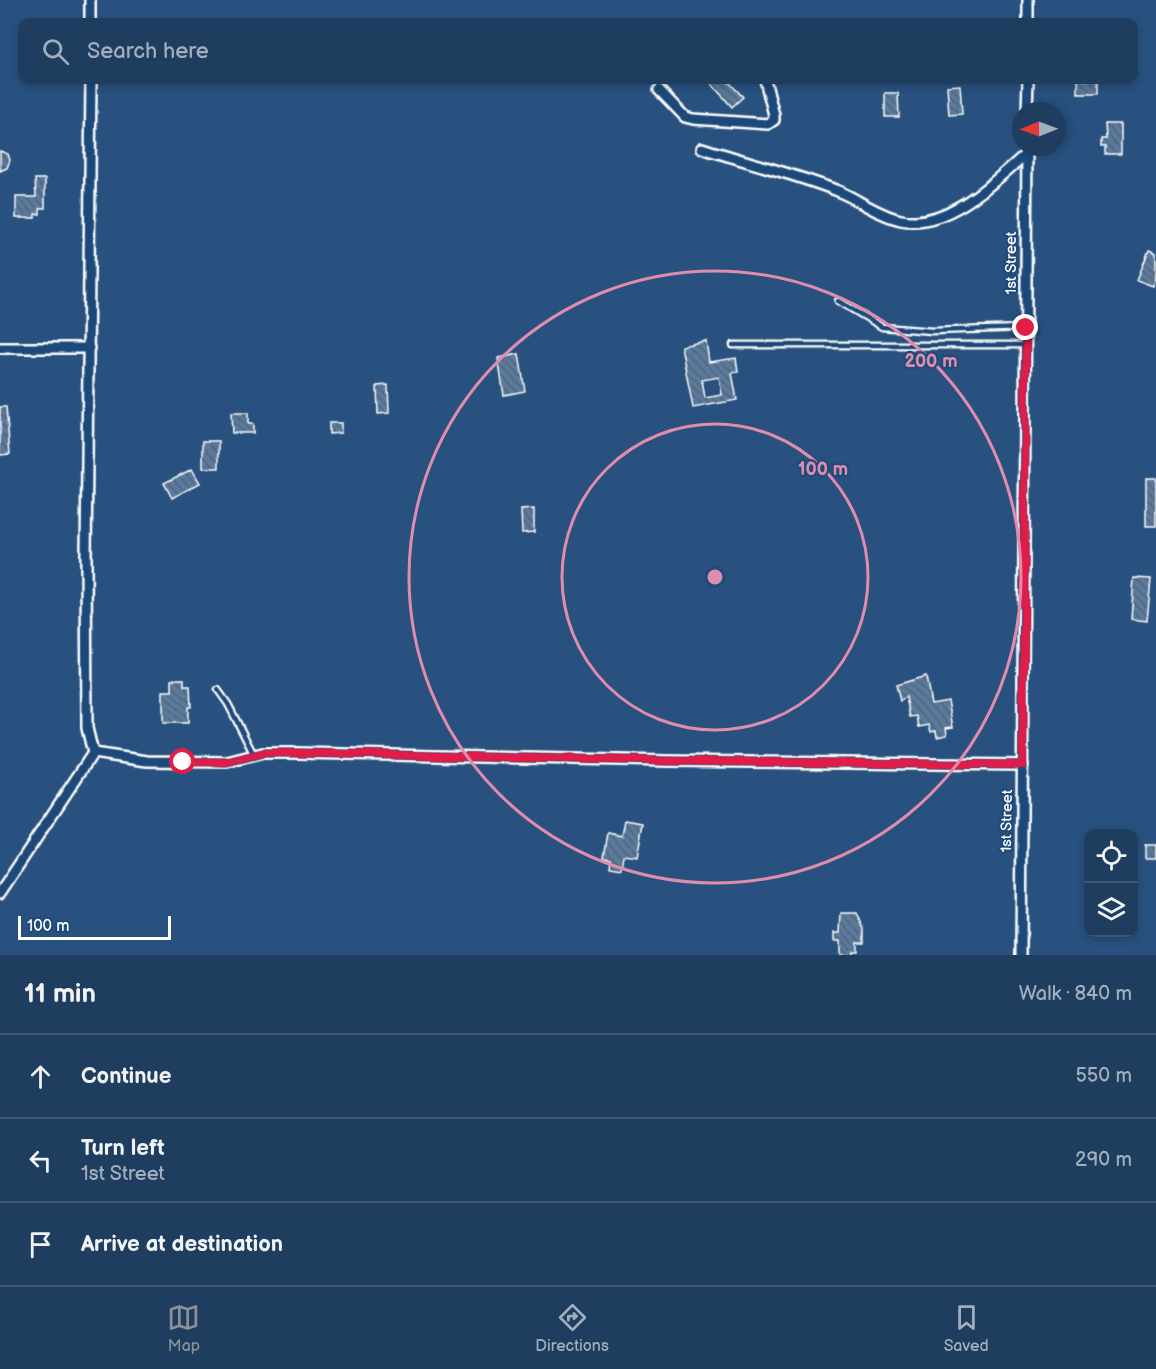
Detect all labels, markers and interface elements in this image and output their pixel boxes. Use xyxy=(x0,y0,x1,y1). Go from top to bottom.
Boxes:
search box xyxy=(18,18,1138,84)
icon: search xyxy=(39,35,72,68)
text: Search here xyxy=(87,38,209,65)
north arrow xyxy=(1012,102,1066,156)
street label: 1st Street xyxy=(1002,231,1021,294)
route end xyxy=(1012,314,1038,340)
text: 200 m xyxy=(904,351,958,372)
text: 100 m xyxy=(798,459,848,480)
centre of rings xyxy=(705,567,725,587)
route start xyxy=(169,748,195,774)
street label: 1st Street xyxy=(997,789,1017,853)
map controls xyxy=(1084,829,1138,937)
button: locate xyxy=(1084,829,1138,883)
button: layers xyxy=(1084,883,1138,937)
scale bar xyxy=(18,913,171,940)
text: 100 m xyxy=(27,917,70,936)
text: 11 min xyxy=(24,979,96,1010)
text: Walk · 840 m xyxy=(1019,982,1132,1006)
icon: ahead xyxy=(24,1060,57,1093)
text: Continue xyxy=(81,1063,171,1090)
text: 550 m xyxy=(1075,1064,1132,1088)
text: Turn left xyxy=(81,1135,165,1162)
icon: left xyxy=(24,1144,57,1177)
text: 290 m xyxy=(1075,1148,1132,1172)
text: 1st Street xyxy=(81,1162,165,1186)
icon: arrive xyxy=(24,1228,57,1261)
text: Arrive at destination xyxy=(81,1231,283,1258)
tab: Map xyxy=(167,1301,200,1356)
tab: Directions xyxy=(535,1301,609,1356)
tab: Saved xyxy=(944,1301,989,1356)

